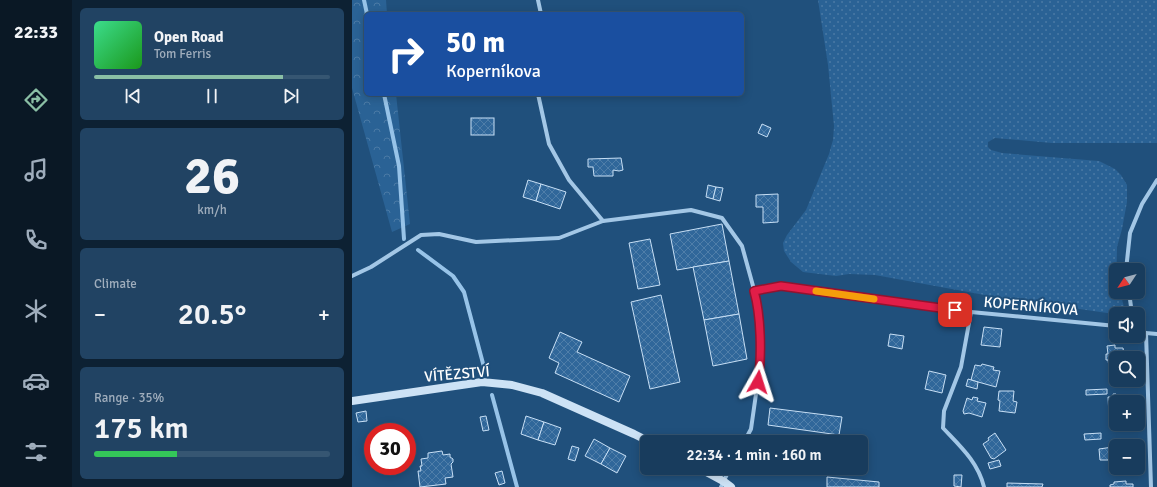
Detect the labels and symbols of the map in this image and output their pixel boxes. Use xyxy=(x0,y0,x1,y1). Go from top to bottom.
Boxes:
north arrow xyxy=(1109,263,1145,299)
street label: KOPERNÍKOVA xyxy=(983,292,1079,319)
pin xyxy=(938,293,972,327)
street label: VÍTĚZSTVÍ xyxy=(423,361,491,386)
position arrow xyxy=(737,361,779,403)
speed limit sign: 30 xyxy=(364,423,416,475)

